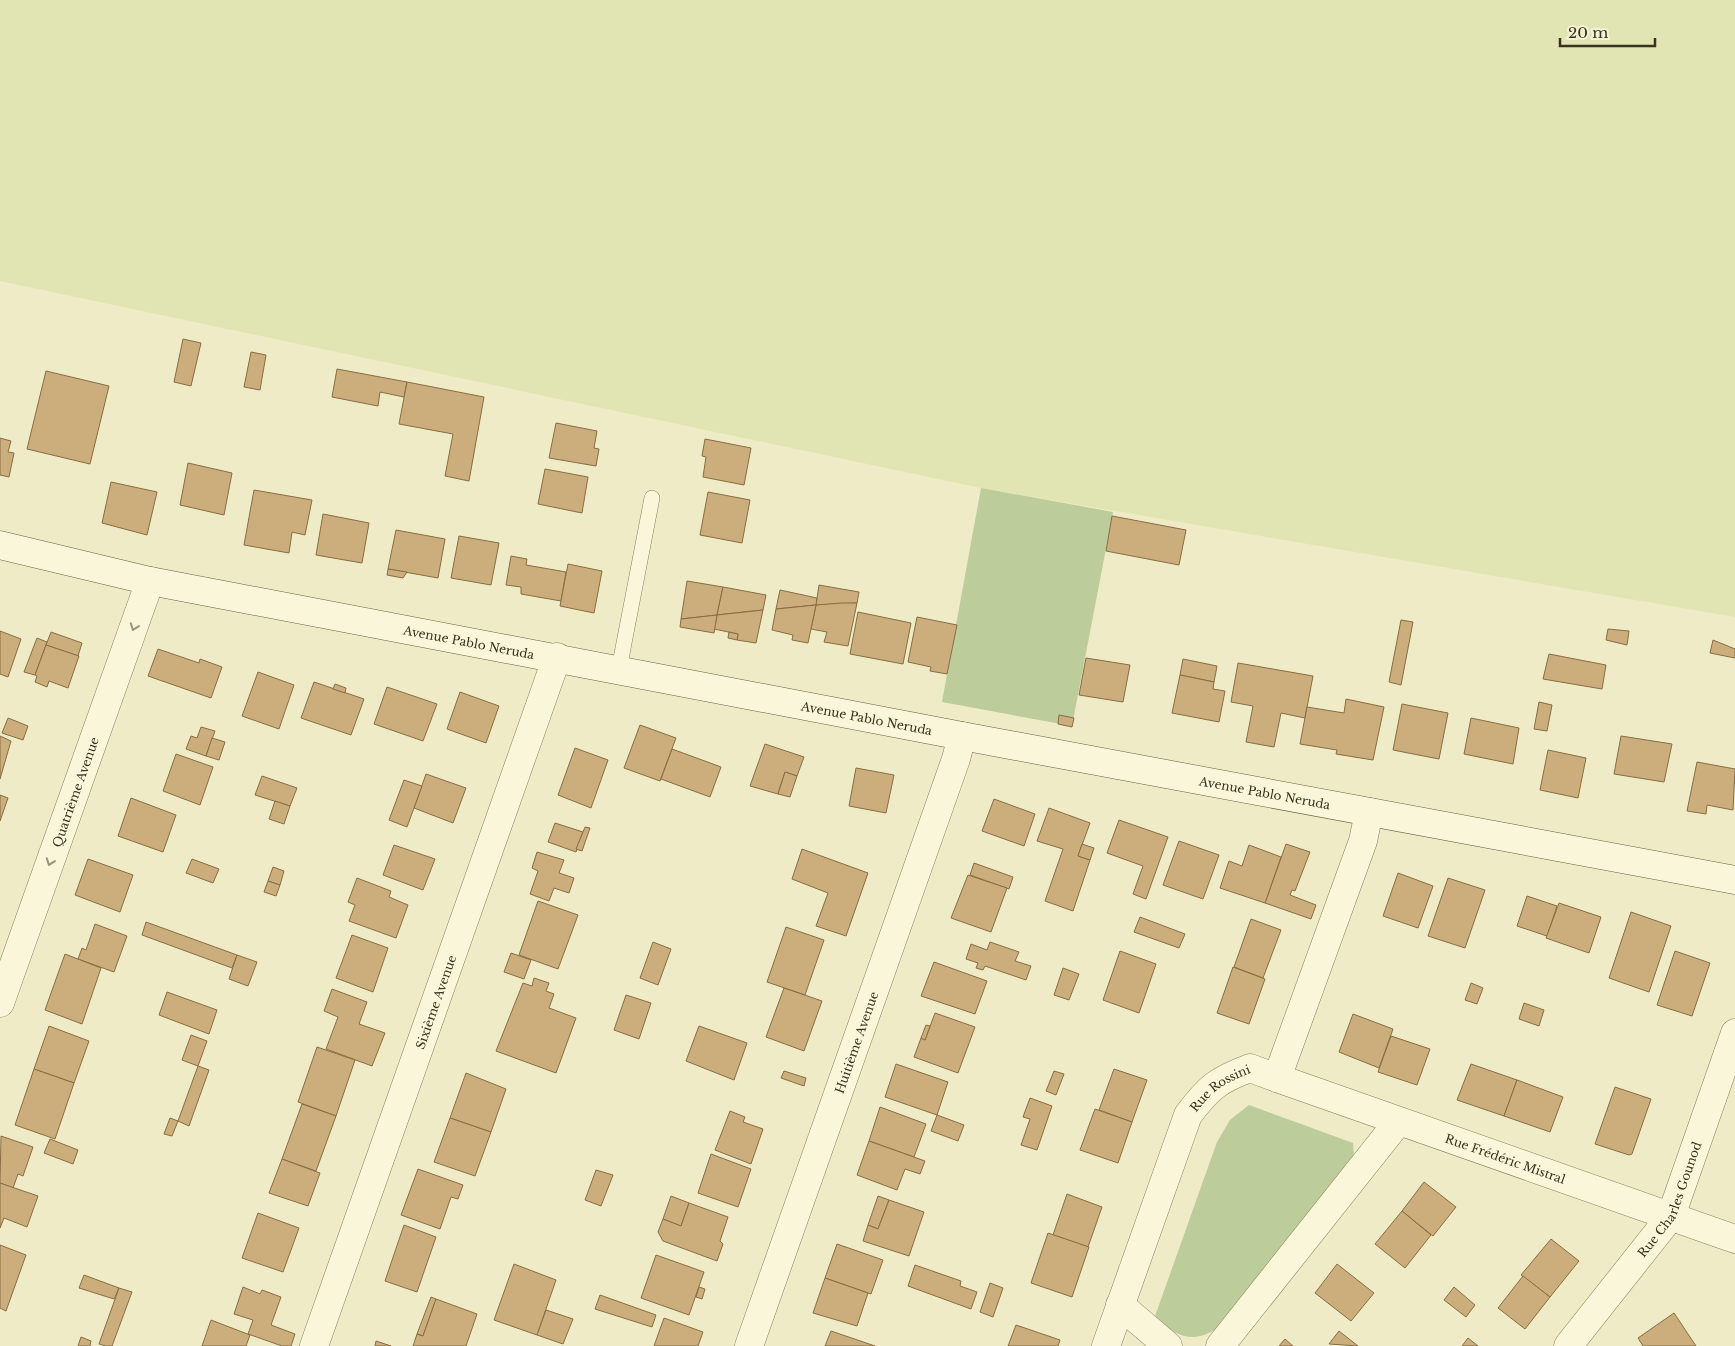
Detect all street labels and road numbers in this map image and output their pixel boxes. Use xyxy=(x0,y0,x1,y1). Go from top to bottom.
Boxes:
street label: Avenue Pablo Neruda xyxy=(401,622,536,662)
street label: Avenue Pablo Neruda xyxy=(799,698,934,738)
street label: Quatrième Avenue xyxy=(49,735,102,849)
street label: Avenue Pablo Neruda xyxy=(1197,773,1332,812)
street label: Sixième Avenue xyxy=(412,953,459,1051)
street label: Huitième Avenue xyxy=(831,989,881,1095)
street label: Rue Rossini xyxy=(1186,1061,1252,1114)
street label: Rue Frédéric Mistral xyxy=(1443,1130,1568,1186)
street label: Rue Charles Gounod xyxy=(1634,1140,1704,1260)

